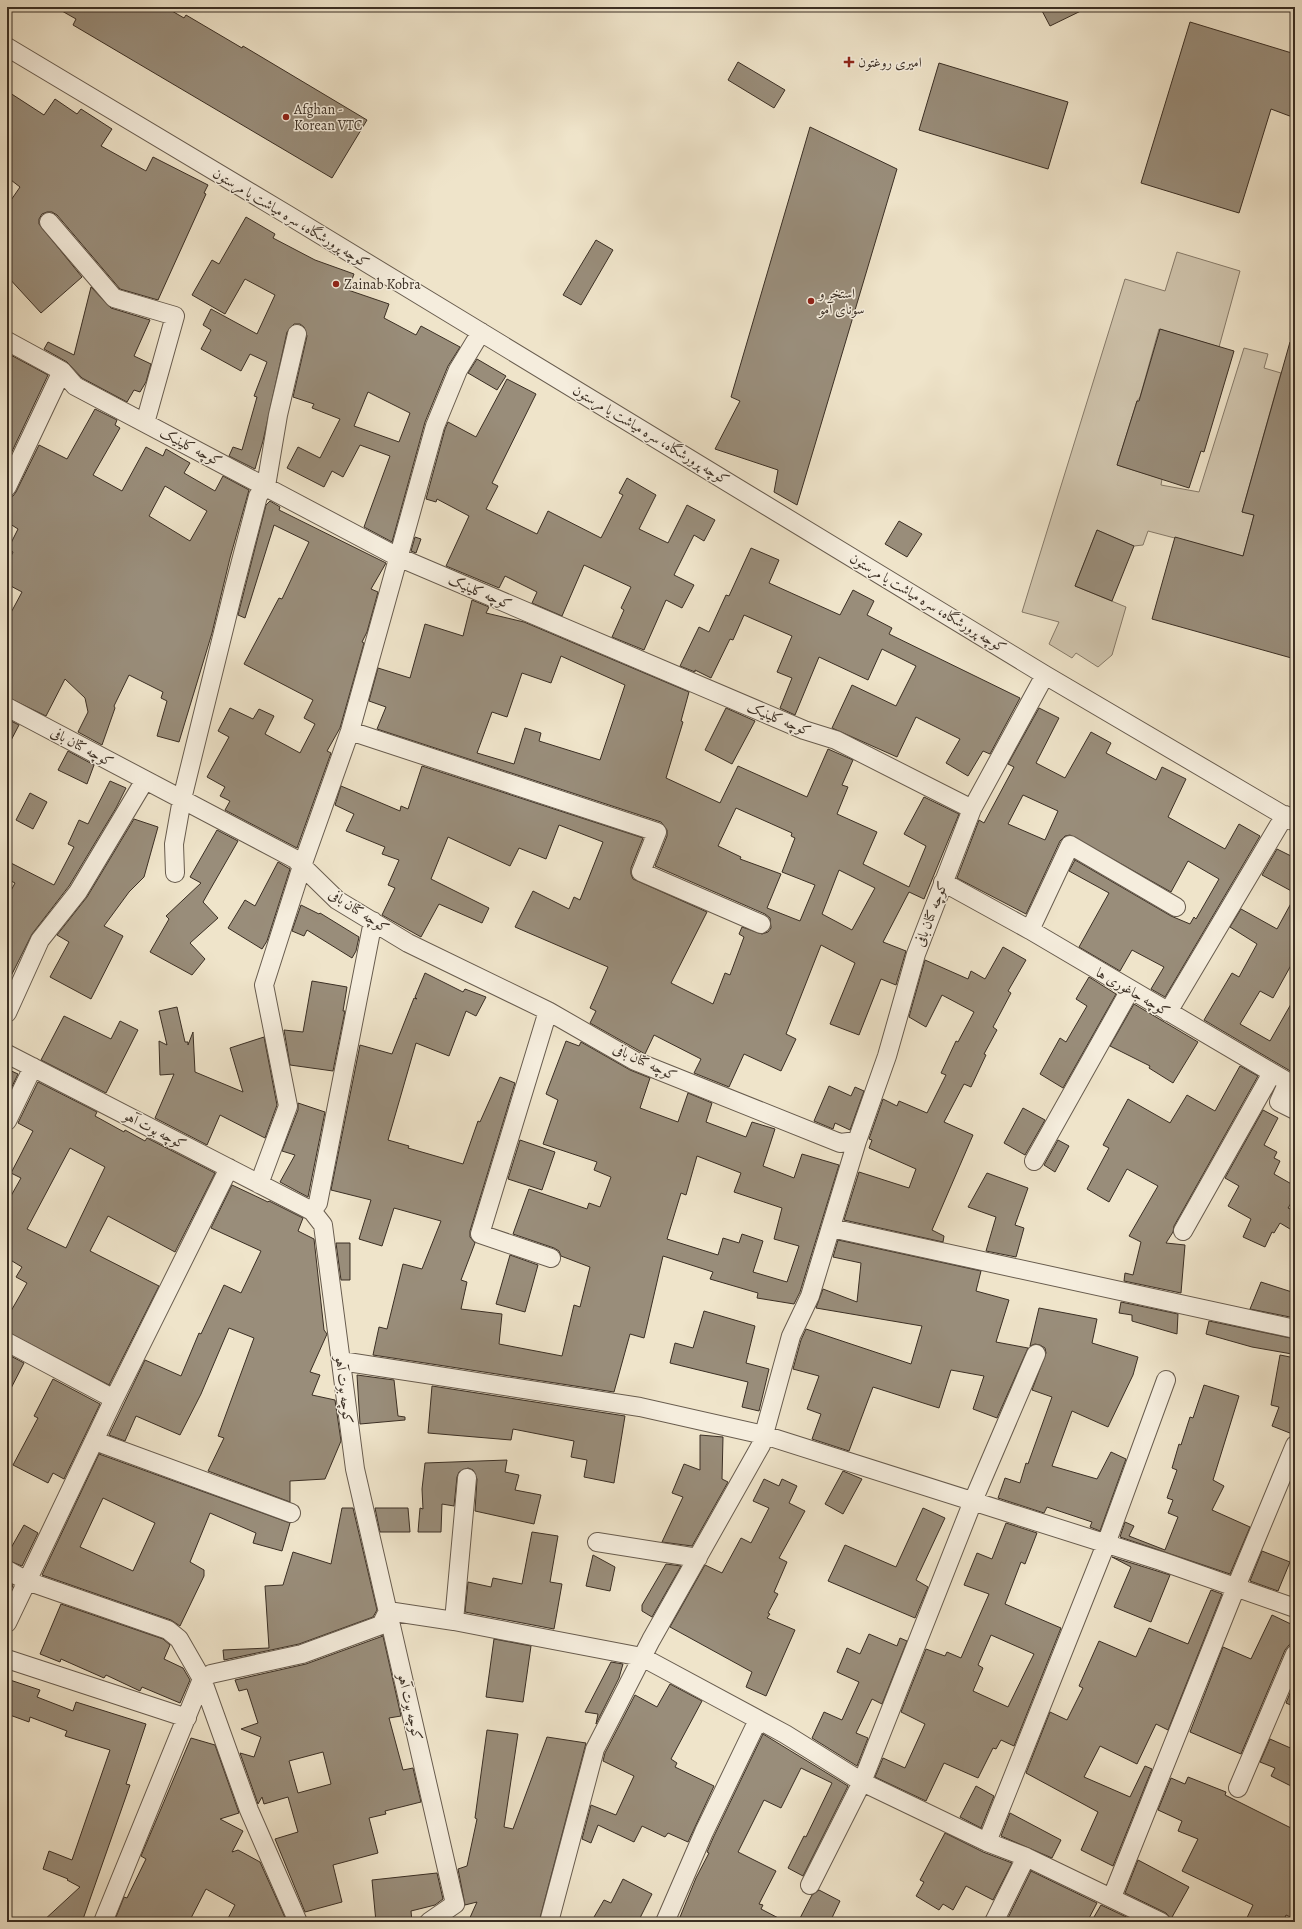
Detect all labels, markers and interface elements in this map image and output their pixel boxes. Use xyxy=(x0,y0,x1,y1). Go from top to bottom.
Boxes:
place label: امیری روغتون xyxy=(858,53,922,72)
marker: امیری روغتون xyxy=(843,56,855,68)
place label: Afghan - Korean VTC xyxy=(293,100,363,135)
marker: Afghan - Korean VTC xyxy=(281,112,291,122)
street label: کوچه پرورشگاه، سره میاشت یا مرستون xyxy=(209,164,373,272)
place label: Zainab Kobra xyxy=(344,275,421,294)
marker: Zainab Kobra xyxy=(331,279,341,289)
place label: استخر و سونای آمو xyxy=(817,284,864,319)
marker: استخر و سونای آمو xyxy=(806,296,816,306)
street label: کوچه پرورشگاه، سره میاشت یا مرستون xyxy=(569,381,733,489)
street label: کوچه کلینیک xyxy=(157,423,225,471)
street label: کوچه پرورشگاه، سره میاشت یا مرستون xyxy=(846,549,1010,657)
street label: کوچه کلینیک xyxy=(445,570,515,614)
street label: کوچه کلینیک xyxy=(744,698,814,740)
street label: کوچه کتان بافی xyxy=(47,723,117,771)
street label: کوچه کتان بافی xyxy=(910,879,952,949)
street label: کوچه کتان بافی xyxy=(325,884,393,938)
street label: کوچه جاغوری ها xyxy=(1093,963,1173,1021)
street label: کوچه کتان بافی xyxy=(610,1039,680,1085)
street label: کوچه بوت آهو xyxy=(119,1105,190,1154)
street label: کوچه بوت آهو xyxy=(330,1353,358,1425)
street label: کوچه بوت آهو xyxy=(393,1670,427,1742)

